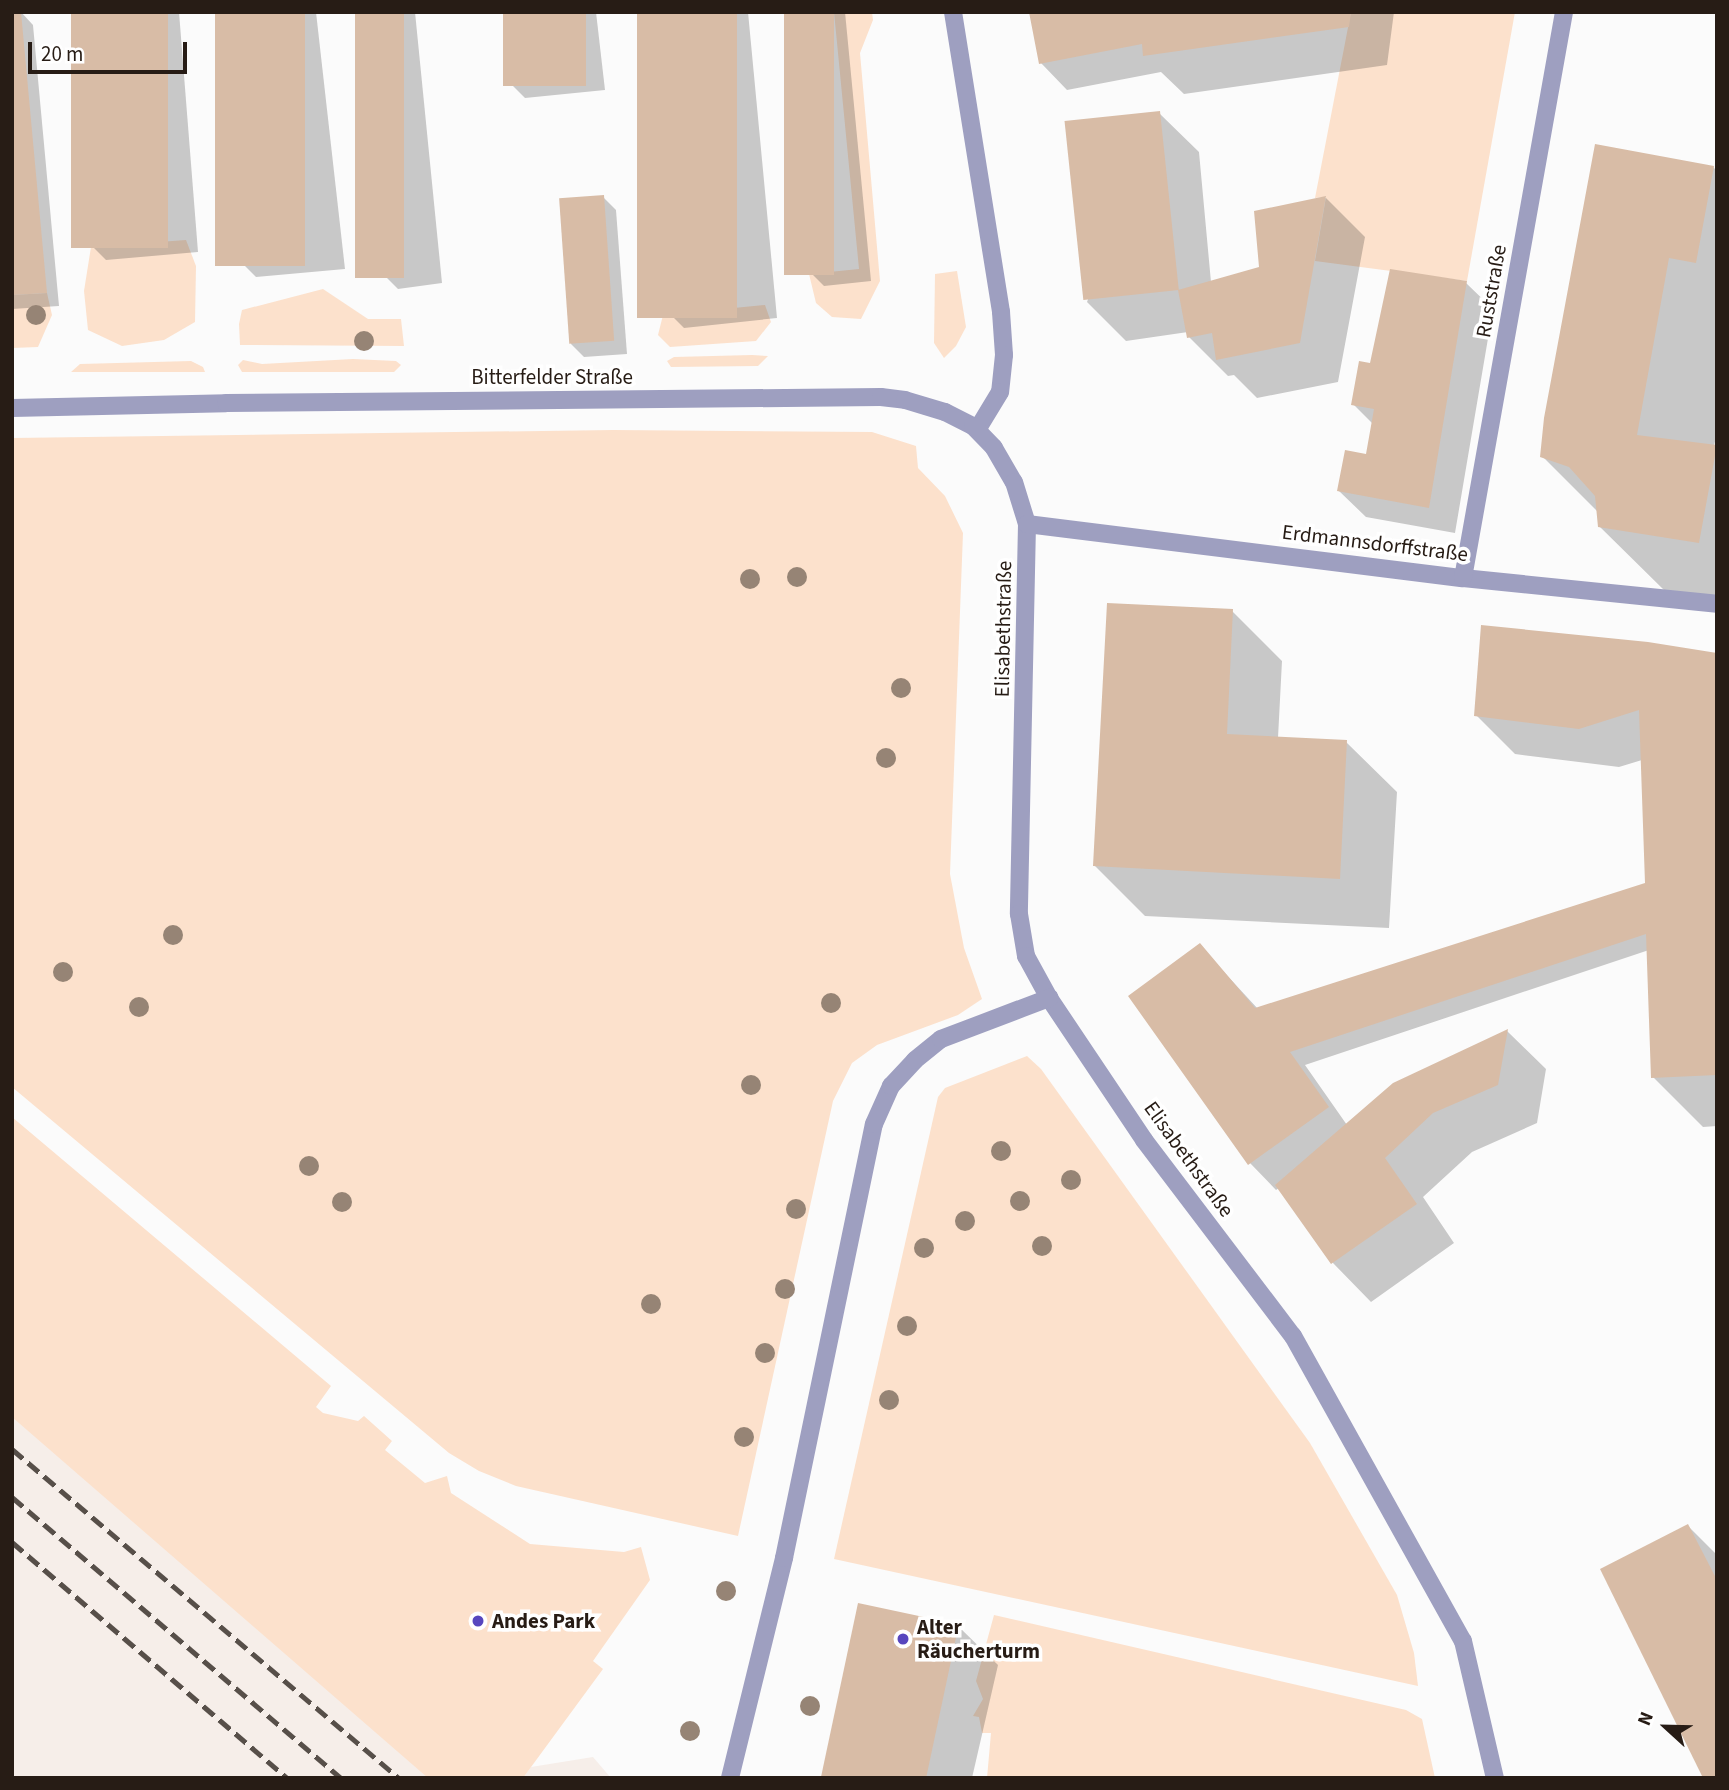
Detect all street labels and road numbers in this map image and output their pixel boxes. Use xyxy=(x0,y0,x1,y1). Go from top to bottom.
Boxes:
street label: Ruststraße xyxy=(1470,243,1512,339)
street label: Bitterfelder Straße xyxy=(471,364,633,390)
street label: Erdmannsdorffstraße xyxy=(1281,519,1469,567)
street label: Elisabethstraße xyxy=(989,560,1017,698)
street label: Elisabethstraße xyxy=(1139,1096,1239,1222)

